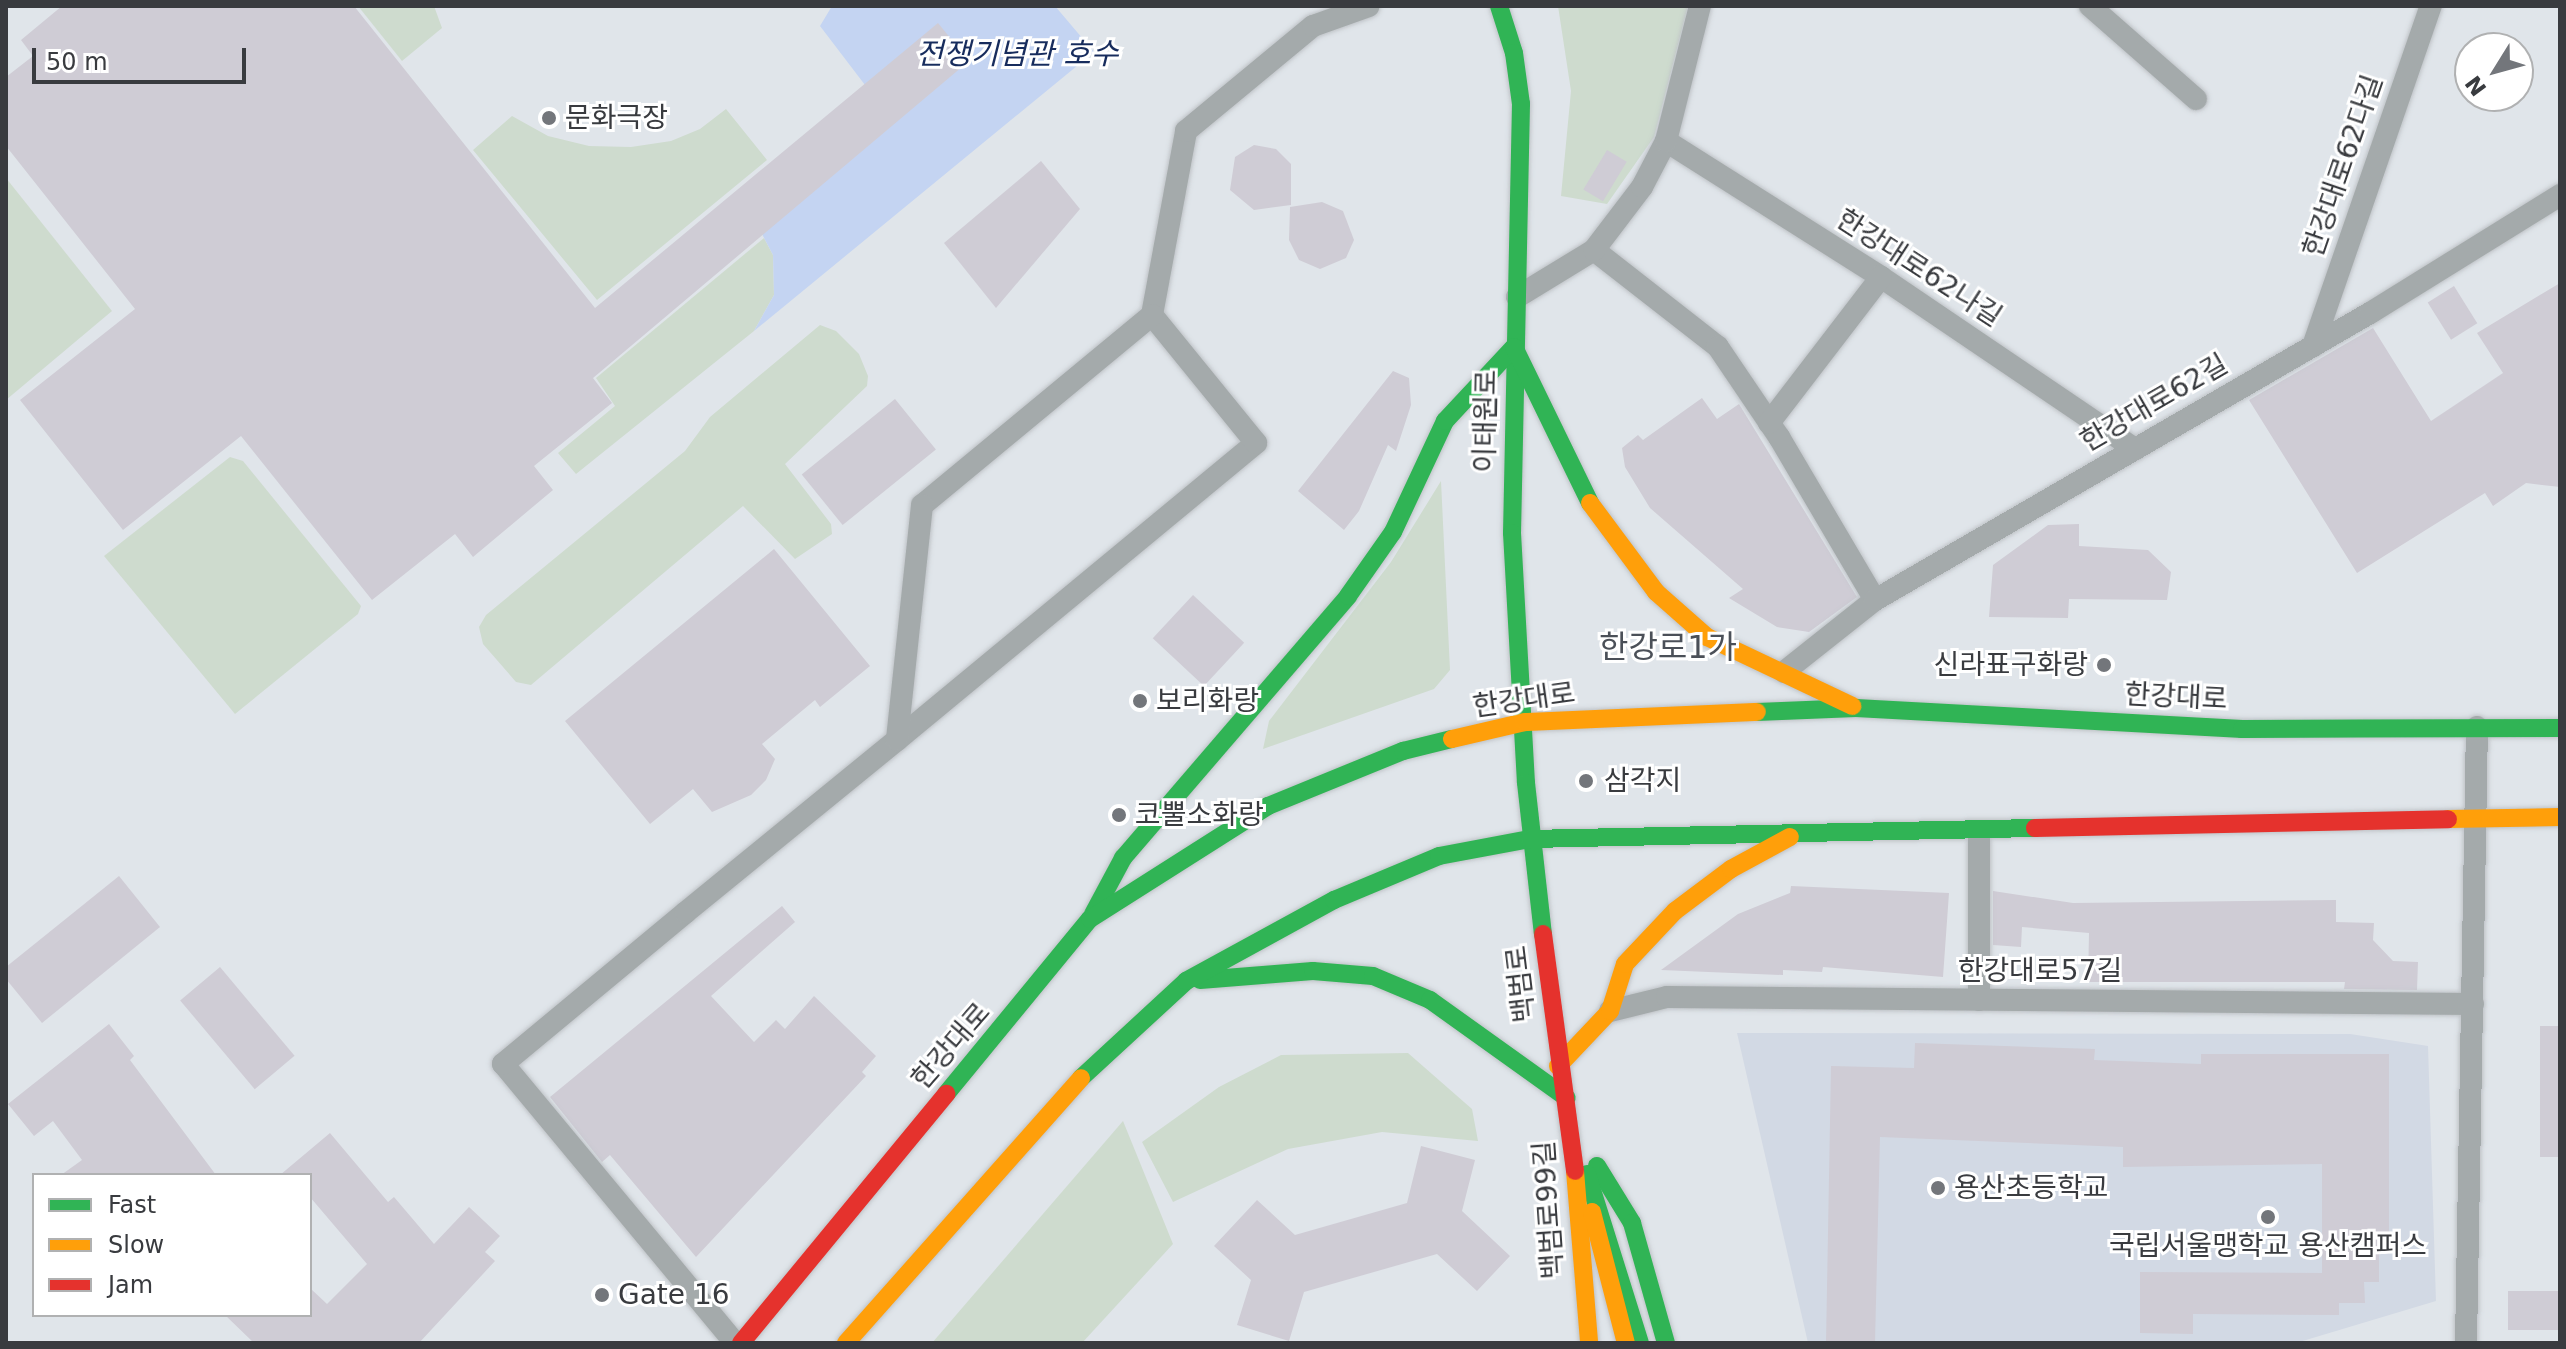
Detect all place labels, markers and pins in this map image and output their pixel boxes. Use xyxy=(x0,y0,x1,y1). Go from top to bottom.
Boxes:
place label: 문화극장 xyxy=(565,101,668,135)
marker: 문화극장 xyxy=(540,109,558,127)
place label: 신라표구화랑 xyxy=(1933,648,2088,682)
marker: 신라표구화랑 xyxy=(2095,656,2113,674)
place label: 보리화랑 xyxy=(1156,684,1259,718)
marker: 보리화랑 xyxy=(1131,692,1149,710)
place label: 삼각지 xyxy=(1604,764,1681,798)
marker: 삼각지 xyxy=(1575,770,1597,792)
place label: 코뿔소화랑 xyxy=(1135,798,1264,832)
marker: 코뿔소화랑 xyxy=(1110,806,1128,824)
place label: 용산초등학교 xyxy=(1954,1171,2109,1205)
marker: 용산초등학교 xyxy=(1929,1179,1947,1197)
marker: 국립서울맹학교 용산캠퍼스 xyxy=(2259,1208,2277,1226)
place label: 국립서울맹학교 용산캠퍼스 xyxy=(2109,1229,2427,1263)
place label: Gate 16 xyxy=(618,1278,730,1312)
marker: Gate 16 xyxy=(593,1286,611,1304)

